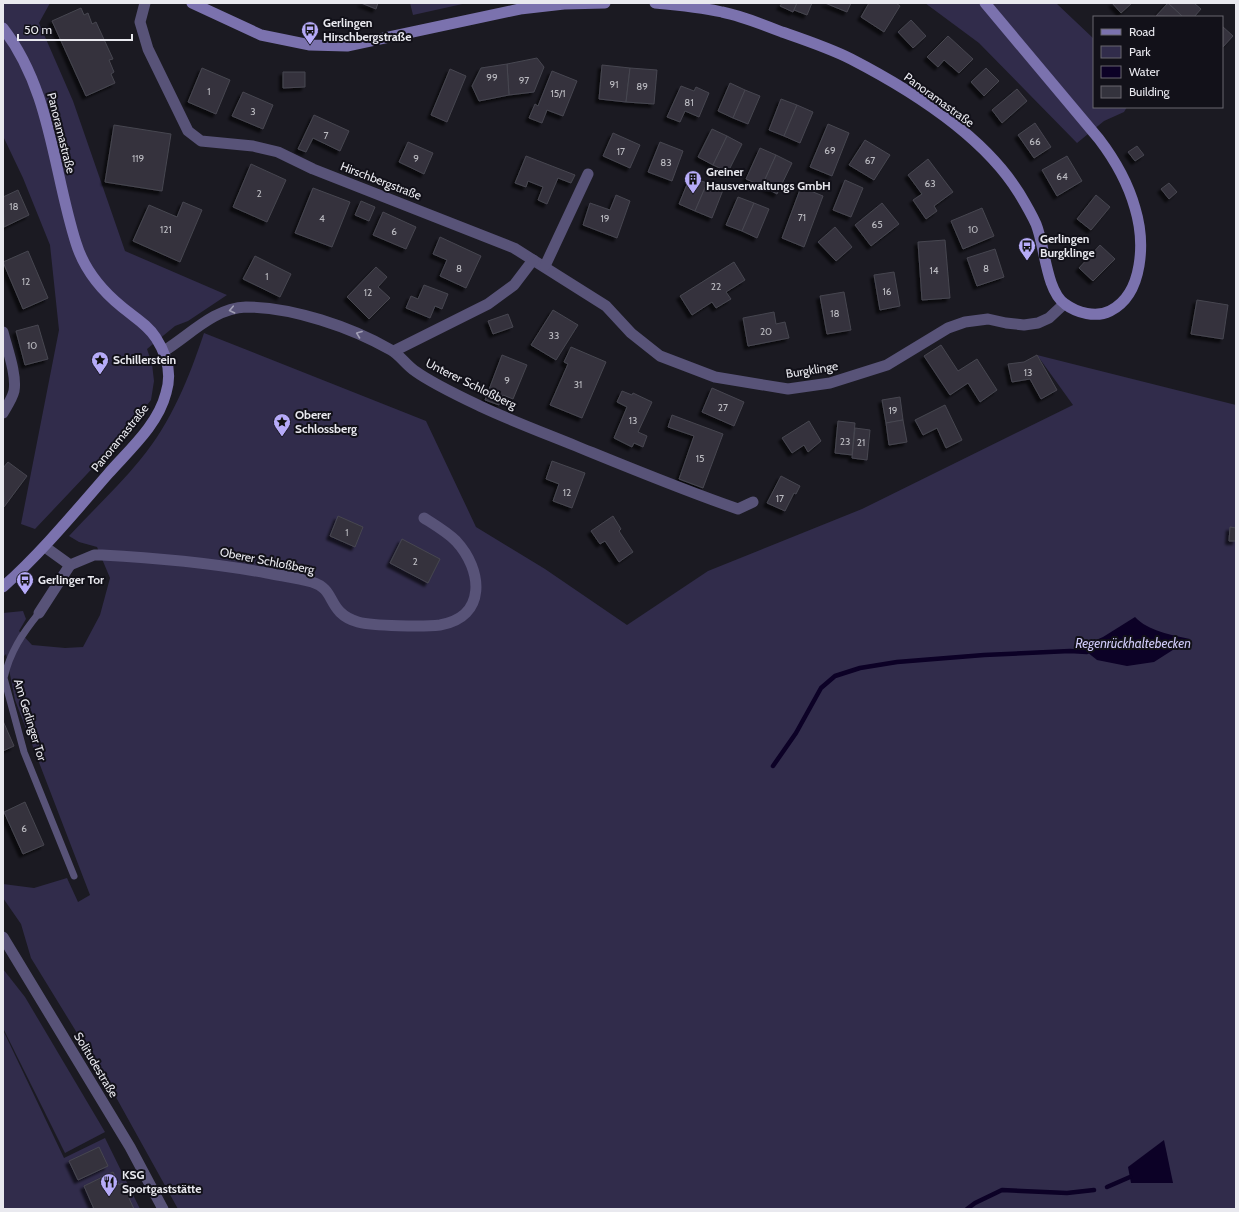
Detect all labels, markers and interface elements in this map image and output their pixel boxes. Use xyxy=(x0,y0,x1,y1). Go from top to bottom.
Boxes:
place label: Gerlingen Hirschbergstraße xyxy=(323,15,411,44)
scale bar xyxy=(18,16,132,42)
legend xyxy=(1093,16,1223,108)
bus stop icon: Gerlingen Hirschbergstraße xyxy=(300,20,320,45)
text: 50 m xyxy=(24,22,52,37)
text: Road xyxy=(1129,24,1155,39)
text: Park xyxy=(1129,44,1151,59)
text: Water xyxy=(1129,64,1160,79)
street label: Panoramastraße xyxy=(901,69,977,130)
house number: 99 xyxy=(486,71,498,84)
house number: 97 xyxy=(519,74,529,87)
house number: 91 xyxy=(610,78,618,91)
house number: 89 xyxy=(636,80,648,93)
text: Building xyxy=(1129,84,1171,99)
house number: 1 xyxy=(207,85,211,98)
house number: 15/1 xyxy=(550,87,566,100)
street label: Panoramastraße xyxy=(44,91,79,175)
house number: 81 xyxy=(684,96,694,109)
house number: 3 xyxy=(250,105,256,118)
house number: 7 xyxy=(323,129,329,142)
house number: 66 xyxy=(1029,135,1041,148)
house number: 69 xyxy=(824,144,836,157)
house number: 17 xyxy=(617,145,625,158)
house number: 119 xyxy=(132,152,144,165)
house number: 9 xyxy=(413,152,419,165)
house number: 67 xyxy=(865,154,875,167)
house number: 83 xyxy=(660,156,672,169)
street label: Hirschbergstraße xyxy=(339,158,424,203)
place label: Greiner Hausverwaltungs GmbH xyxy=(706,164,831,193)
building icon: Greiner Hausverwaltungs GmbH xyxy=(683,169,703,194)
house number: 64 xyxy=(1056,170,1068,183)
house number: 63 xyxy=(924,177,936,190)
house number: 2 xyxy=(256,187,262,200)
house number: 18 xyxy=(9,200,19,213)
house number: 71 xyxy=(798,211,806,224)
house number: 4 xyxy=(319,212,325,225)
house number: 19 xyxy=(601,212,610,225)
house number: 65 xyxy=(871,218,883,231)
house number: 121 xyxy=(160,223,172,236)
house number: 10 xyxy=(968,223,978,236)
house number: 6 xyxy=(391,225,397,238)
place label: Gerlingen Burgklinge xyxy=(1040,231,1095,260)
bus stop icon: Gerlingen Burgklinge xyxy=(1017,236,1037,261)
house number: 8 xyxy=(456,262,462,275)
house number: 8 xyxy=(983,262,989,275)
house number: 14 xyxy=(929,264,939,277)
house number: 1 xyxy=(265,270,269,283)
house number: 12 xyxy=(22,275,30,288)
house number: 22 xyxy=(711,280,721,293)
house number: 16 xyxy=(883,285,892,298)
house number: 12 xyxy=(364,286,372,299)
one-way arrow xyxy=(229,305,236,313)
house number: 18 xyxy=(830,307,840,320)
house number: 20 xyxy=(760,325,772,338)
house number: 33 xyxy=(549,329,559,342)
one-way arrow xyxy=(355,330,362,338)
house number: 10 xyxy=(27,339,37,352)
place icon: Schillerstein xyxy=(90,350,110,375)
place label: Schillerstein xyxy=(113,352,176,367)
street label: Unterer Schloßberg xyxy=(423,355,520,412)
street label: Burgklinge xyxy=(785,358,839,381)
house number: 13 xyxy=(1024,366,1032,379)
house number: 9 xyxy=(504,374,510,387)
house number: 31 xyxy=(574,378,582,391)
street label: Panoramastraße xyxy=(88,401,152,475)
house number: 27 xyxy=(718,401,728,414)
house number: 19 xyxy=(889,404,898,417)
place label: Oberer Schlossberg xyxy=(295,407,357,436)
place icon: Oberer Schlossberg xyxy=(272,412,292,437)
house number: 13 xyxy=(629,414,637,427)
house number: 23 xyxy=(840,435,850,448)
house number: 21 xyxy=(857,436,865,449)
house number: 15 xyxy=(696,452,704,465)
house number: 12 xyxy=(563,486,571,499)
house number: 17 xyxy=(776,492,784,505)
house number: 1 xyxy=(345,526,349,539)
street label: Oberer Schloßberg xyxy=(219,544,317,577)
house number: 2 xyxy=(412,555,418,568)
bus stop icon: Gerlinger Tor xyxy=(15,570,35,595)
place label: Gerlinger Tor xyxy=(38,572,104,587)
water label: Regenrückhaltebecken xyxy=(1075,635,1191,651)
street label: Am Gerlinger Tor xyxy=(11,677,50,763)
house number: 6 xyxy=(21,822,27,835)
street label: Solitudestraße xyxy=(71,1029,122,1100)
place label: KSG Sportgaststätte xyxy=(122,1167,201,1196)
restaurant icon: KSG Sportgaststätte xyxy=(99,1172,119,1197)

